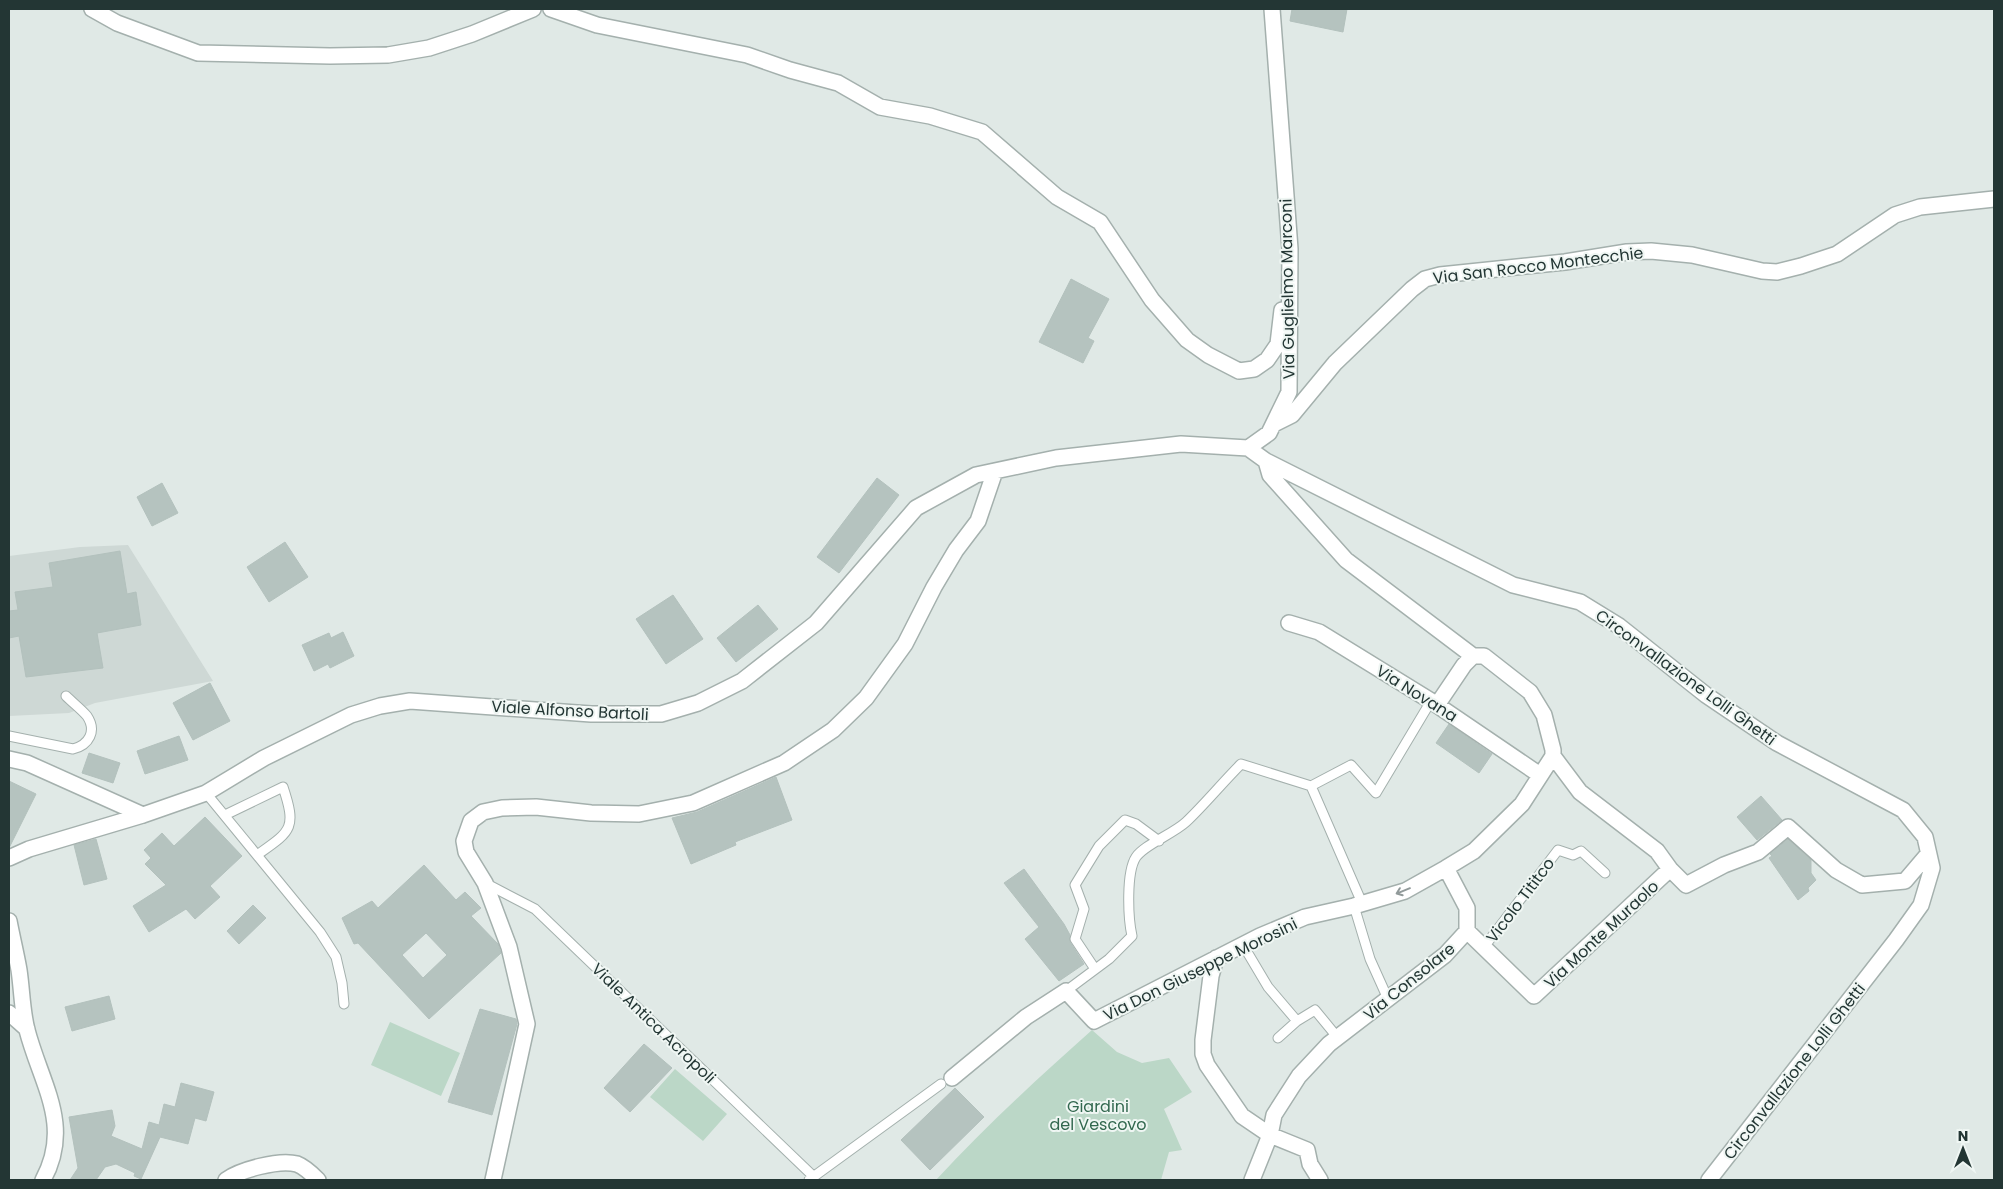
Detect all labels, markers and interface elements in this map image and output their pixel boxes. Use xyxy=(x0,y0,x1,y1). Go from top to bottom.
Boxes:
street label: Via Guglielmo Marconi xyxy=(1274,198,1301,380)
street label: Via San Rocco Montecchie xyxy=(1431,241,1645,290)
street label: Circonvallazione Lolli Ghetti xyxy=(1591,604,1781,751)
street label: Via Novana xyxy=(1372,659,1462,728)
street label: Viale Alfonso Bartoli xyxy=(491,695,649,726)
street label: Vicolo Tititco xyxy=(1481,853,1560,948)
street label: Via Monte Muraolo xyxy=(1539,875,1664,994)
one-way arrow xyxy=(1396,886,1411,896)
street label: Via Don Giuseppe Morosini xyxy=(1099,912,1301,1027)
street label: Via Consolare xyxy=(1359,937,1460,1026)
street label: Viale Antica Acropoli xyxy=(586,958,721,1089)
street label: Circonvallazione Lolli Ghetti xyxy=(1718,978,1871,1164)
park label: Giardini del Vescovo xyxy=(1049,1095,1147,1136)
north arrow xyxy=(1938,1124,1988,1174)
text: N xyxy=(1958,1126,1968,1146)

